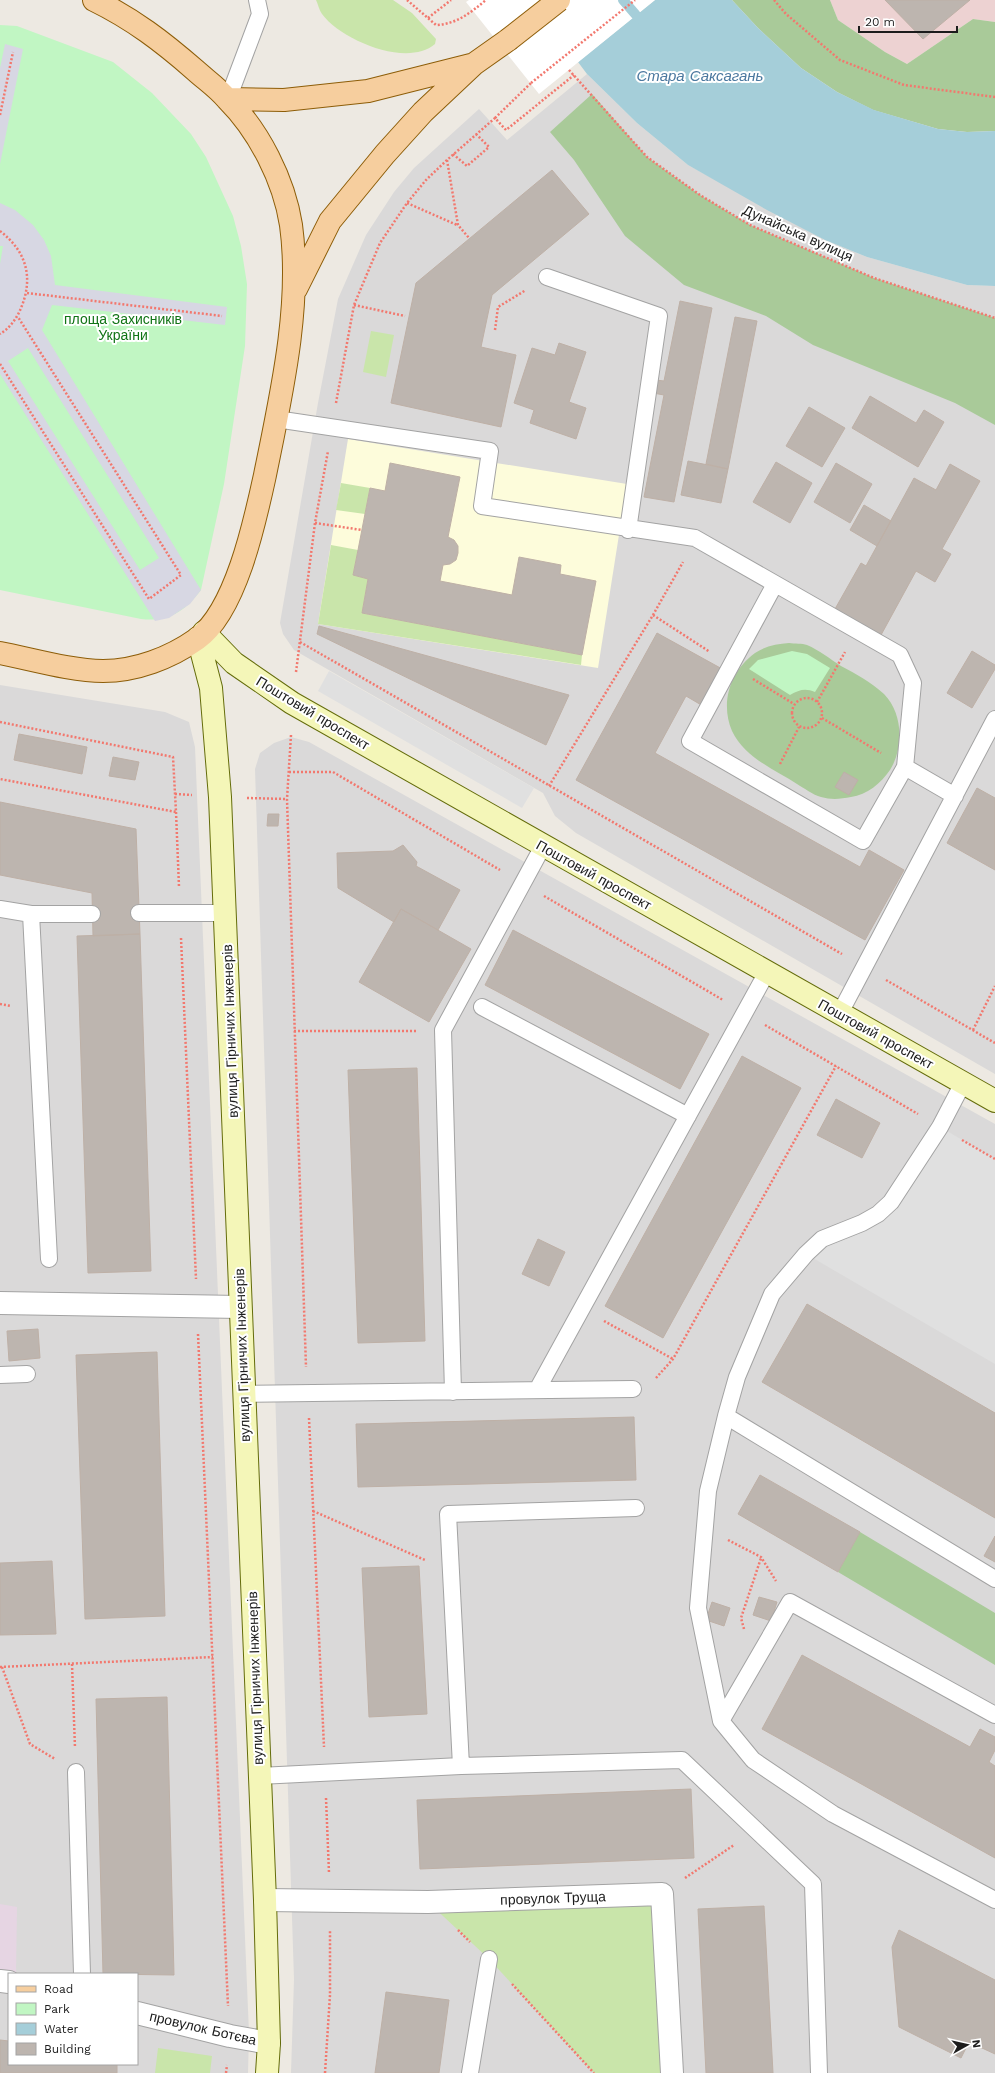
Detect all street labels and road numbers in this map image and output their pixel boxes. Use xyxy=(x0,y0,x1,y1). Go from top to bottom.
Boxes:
street label: Дунайська вулиця xyxy=(740,202,856,264)
street label: Поштовий проспект xyxy=(254,673,373,753)
street label: Поштовий проспект xyxy=(534,837,655,914)
street label: вулиця Гірничих Інженерів xyxy=(219,944,241,1118)
street label: Поштовий проспект xyxy=(816,996,937,1073)
street label: вулиця Гірничих Інженерів xyxy=(231,1268,253,1442)
street label: вулиця Гірничих Інженерів xyxy=(244,1591,266,1765)
street label: провулок Труща xyxy=(500,1888,606,1908)
street label: провулок Ботєва xyxy=(148,2008,258,2048)

